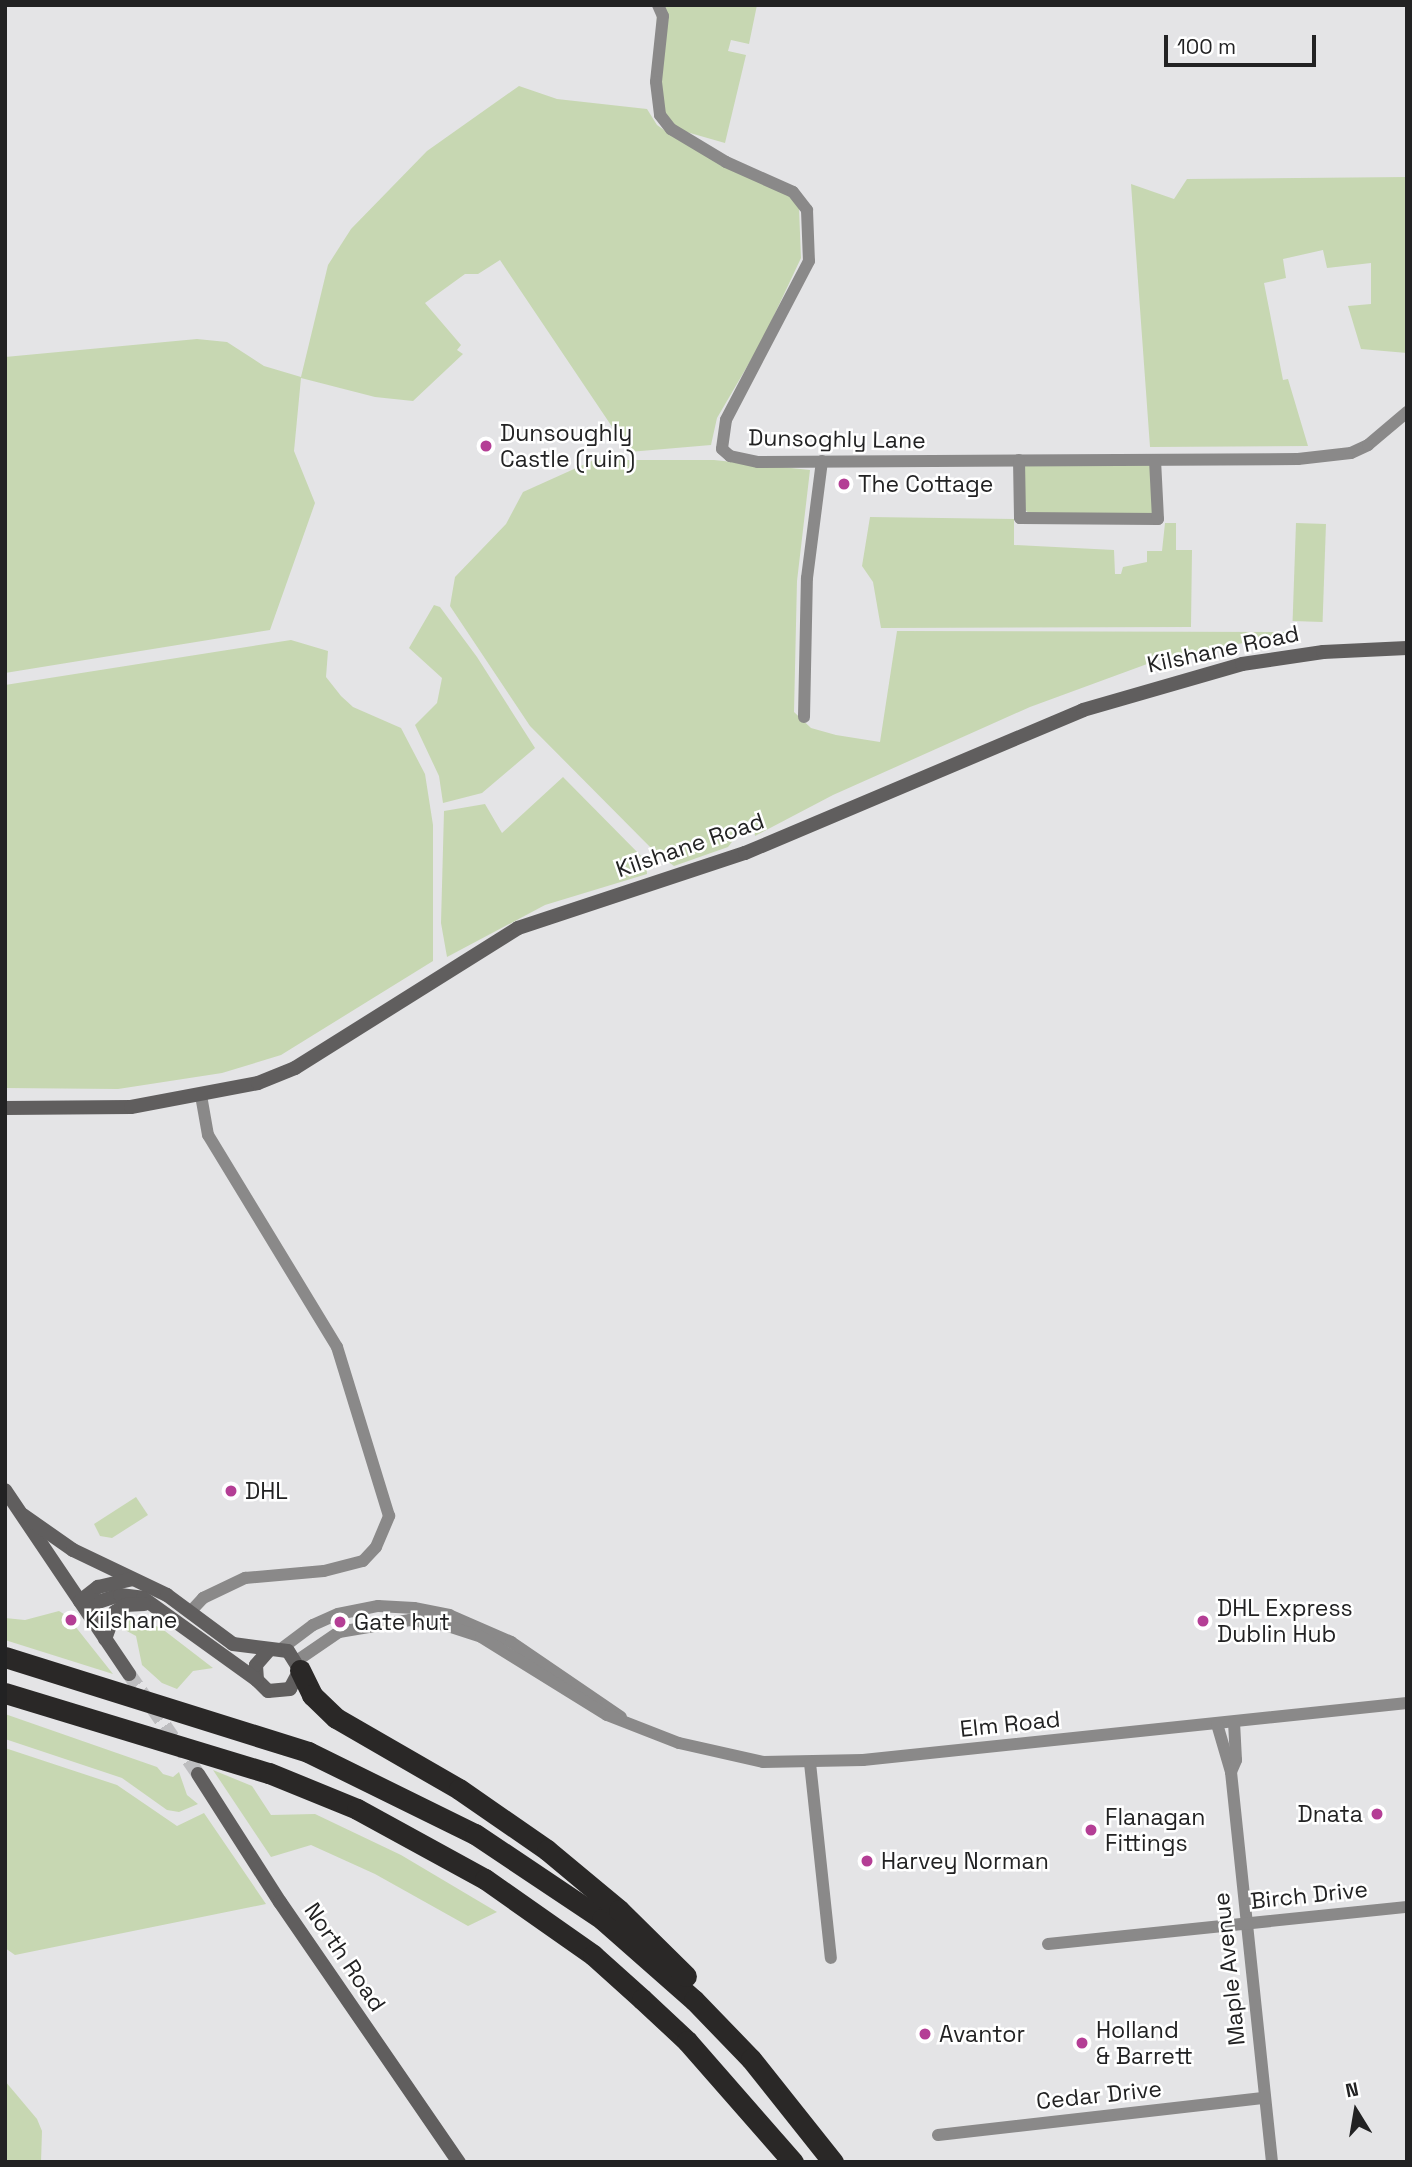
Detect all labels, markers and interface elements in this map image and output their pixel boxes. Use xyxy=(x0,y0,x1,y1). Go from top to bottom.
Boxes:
scale bar xyxy=(1167,21,1319,65)
text: 100 m xyxy=(1177,33,1236,60)
place label: Dunsoughly Castle (ruin) xyxy=(500,419,635,473)
street label: Dunsoghly Lane xyxy=(748,424,926,454)
marker: Dunsoughly Castle (ruin) xyxy=(478,438,494,454)
place label: The Cottage xyxy=(858,470,993,498)
marker: The Cottage xyxy=(836,476,852,492)
street label: Kilshane Road xyxy=(1144,619,1302,679)
street label: Kilshane Road xyxy=(612,807,768,883)
place label: DHL xyxy=(245,1477,288,1505)
marker: DHL xyxy=(223,1483,239,1499)
place label: DHL Express Dublin Hub xyxy=(1217,1594,1353,1648)
place label: Kilshane xyxy=(85,1606,177,1634)
place label: Gate hut xyxy=(354,1608,450,1636)
marker: Kilshane xyxy=(63,1612,79,1628)
marker: DHL Express Dublin Hub xyxy=(1195,1613,1211,1629)
marker: Gate hut xyxy=(332,1614,348,1630)
street label: Elm Road xyxy=(958,1705,1062,1743)
place label: Dnata xyxy=(1297,1800,1363,1828)
place label: Flanagan Fittings xyxy=(1105,1803,1205,1857)
marker: Dnata xyxy=(1369,1806,1385,1822)
marker: Flanagan Fittings xyxy=(1083,1822,1099,1838)
place label: Harvey Norman xyxy=(881,1847,1049,1875)
marker: Harvey Norman xyxy=(859,1853,875,1869)
street label: Birch Drive xyxy=(1249,1875,1369,1915)
street label: Maple Avenue xyxy=(1207,1891,1251,2047)
street label: North Road xyxy=(299,1897,391,2017)
place label: Holland & Barrett xyxy=(1096,2016,1193,2070)
place label: Avantor xyxy=(939,2020,1025,2048)
marker: Avantor xyxy=(917,2026,933,2042)
marker: Holland & Barrett xyxy=(1074,2035,1090,2051)
street label: Cedar Drive xyxy=(1035,2075,1163,2115)
north arrow xyxy=(1321,2076,1391,2146)
text: N xyxy=(1343,2076,1361,2103)

